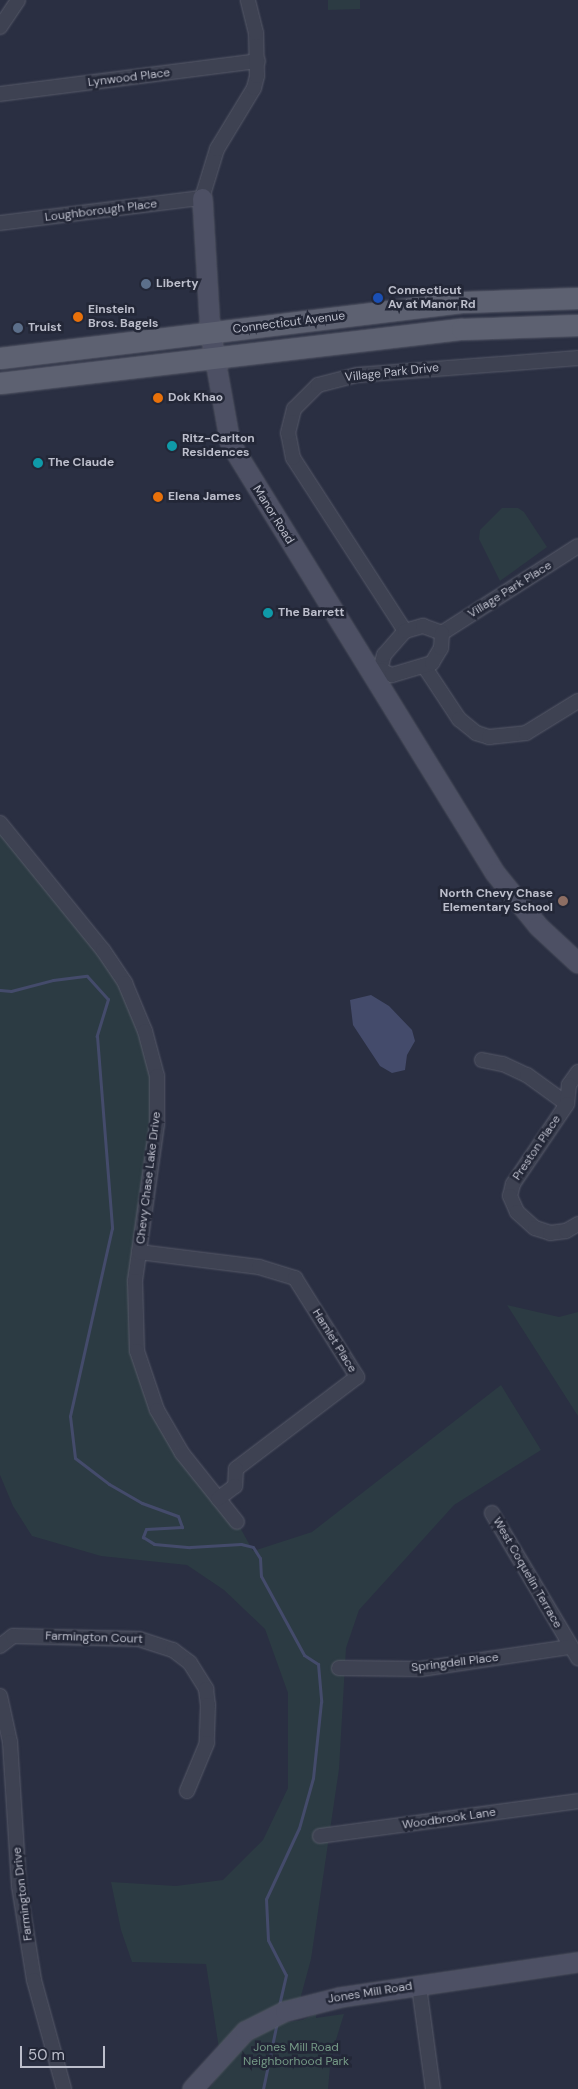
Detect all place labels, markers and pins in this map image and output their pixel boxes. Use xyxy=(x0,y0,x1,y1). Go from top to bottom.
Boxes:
place label: Liberty xyxy=(156,277,198,291)
marker: Liberty xyxy=(140,278,152,290)
place label: Connecticut Av at Manor Rd xyxy=(388,284,476,312)
marker: Connecticut Av at Manor Rd xyxy=(372,292,384,304)
place label: Einstein Bros. Bagels xyxy=(88,303,158,331)
marker: Einstein Bros. Bagels xyxy=(72,311,84,323)
place label: Truist xyxy=(28,321,62,335)
marker: Truist xyxy=(12,322,24,334)
place label: Dok Khao xyxy=(168,391,223,405)
marker: Dok Khao xyxy=(152,392,164,404)
place label: Ritz-Carlton Residences xyxy=(182,432,255,460)
marker: Ritz-Carlton Residences xyxy=(166,440,178,452)
place label: The Claude xyxy=(48,456,114,470)
marker: The Claude xyxy=(32,457,44,469)
place label: Elena James xyxy=(168,490,241,504)
marker: Elena James xyxy=(152,491,164,503)
place label: The Barrett xyxy=(278,606,345,620)
marker: The Barrett xyxy=(262,607,274,619)
place label: North Chevy Chase Elementary School xyxy=(440,887,553,915)
marker: North Chevy Chase Elementary School xyxy=(557,895,569,907)

